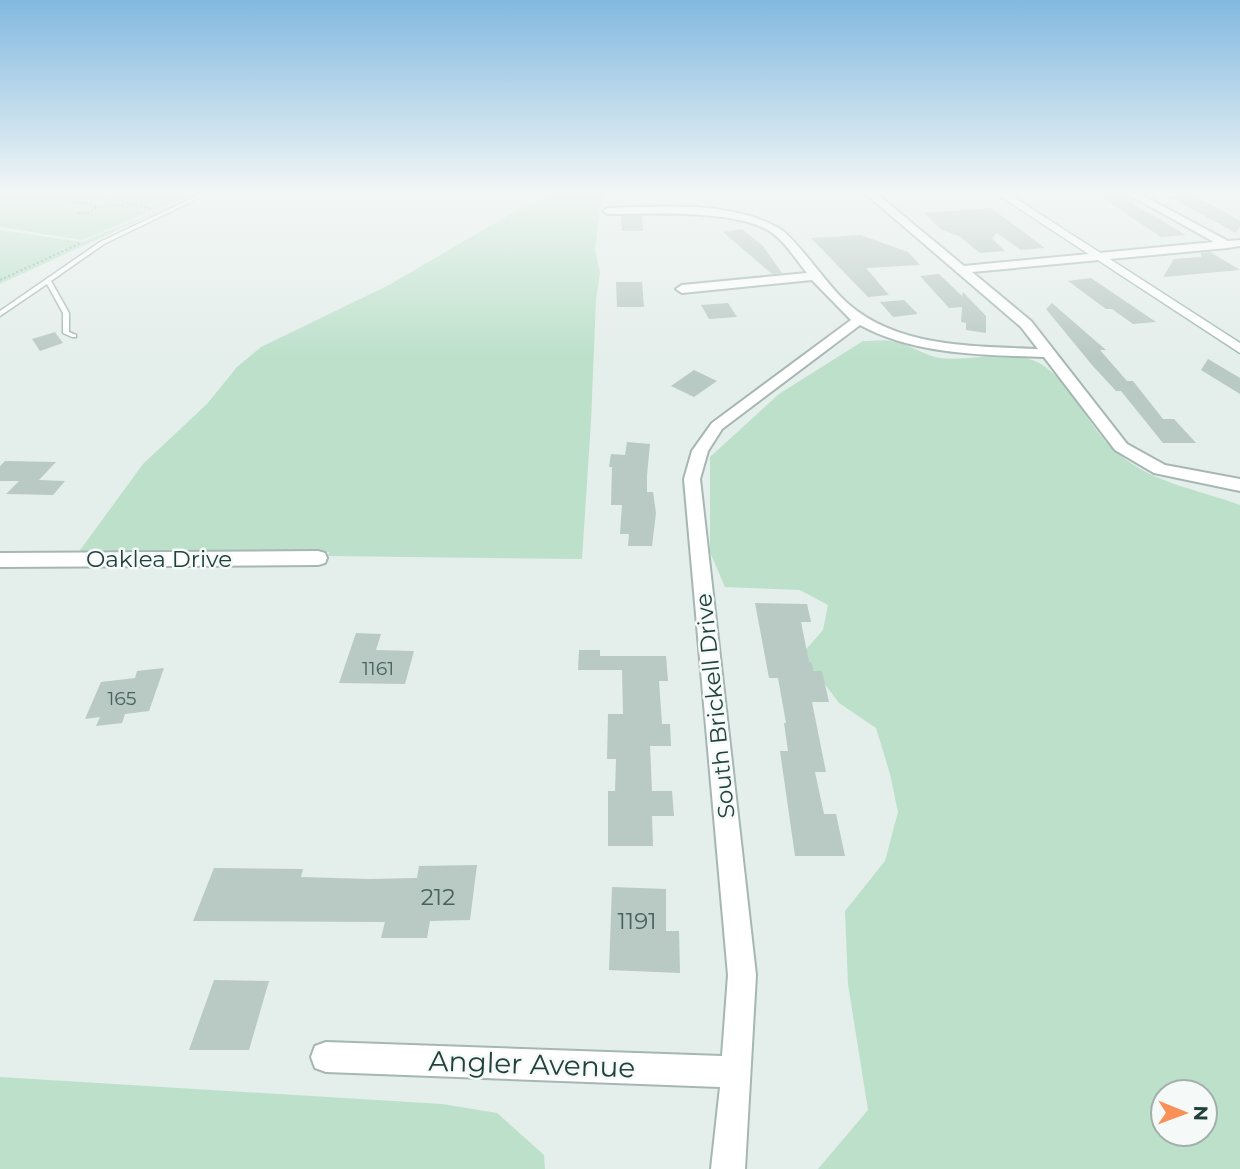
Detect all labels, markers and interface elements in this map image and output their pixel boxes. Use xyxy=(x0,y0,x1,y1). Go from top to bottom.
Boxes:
street label: Oaklea Drive xyxy=(86,545,232,573)
street label: South Brickell Drive xyxy=(689,592,741,820)
house number: 1161 xyxy=(362,657,394,680)
house number: 165 xyxy=(107,687,137,710)
house number: 212 xyxy=(421,883,455,911)
house number: 1191 xyxy=(618,907,656,935)
street label: Angler Avenue xyxy=(428,1043,636,1085)
north arrow xyxy=(1149,1078,1219,1148)
text: N xyxy=(1189,1105,1212,1121)

